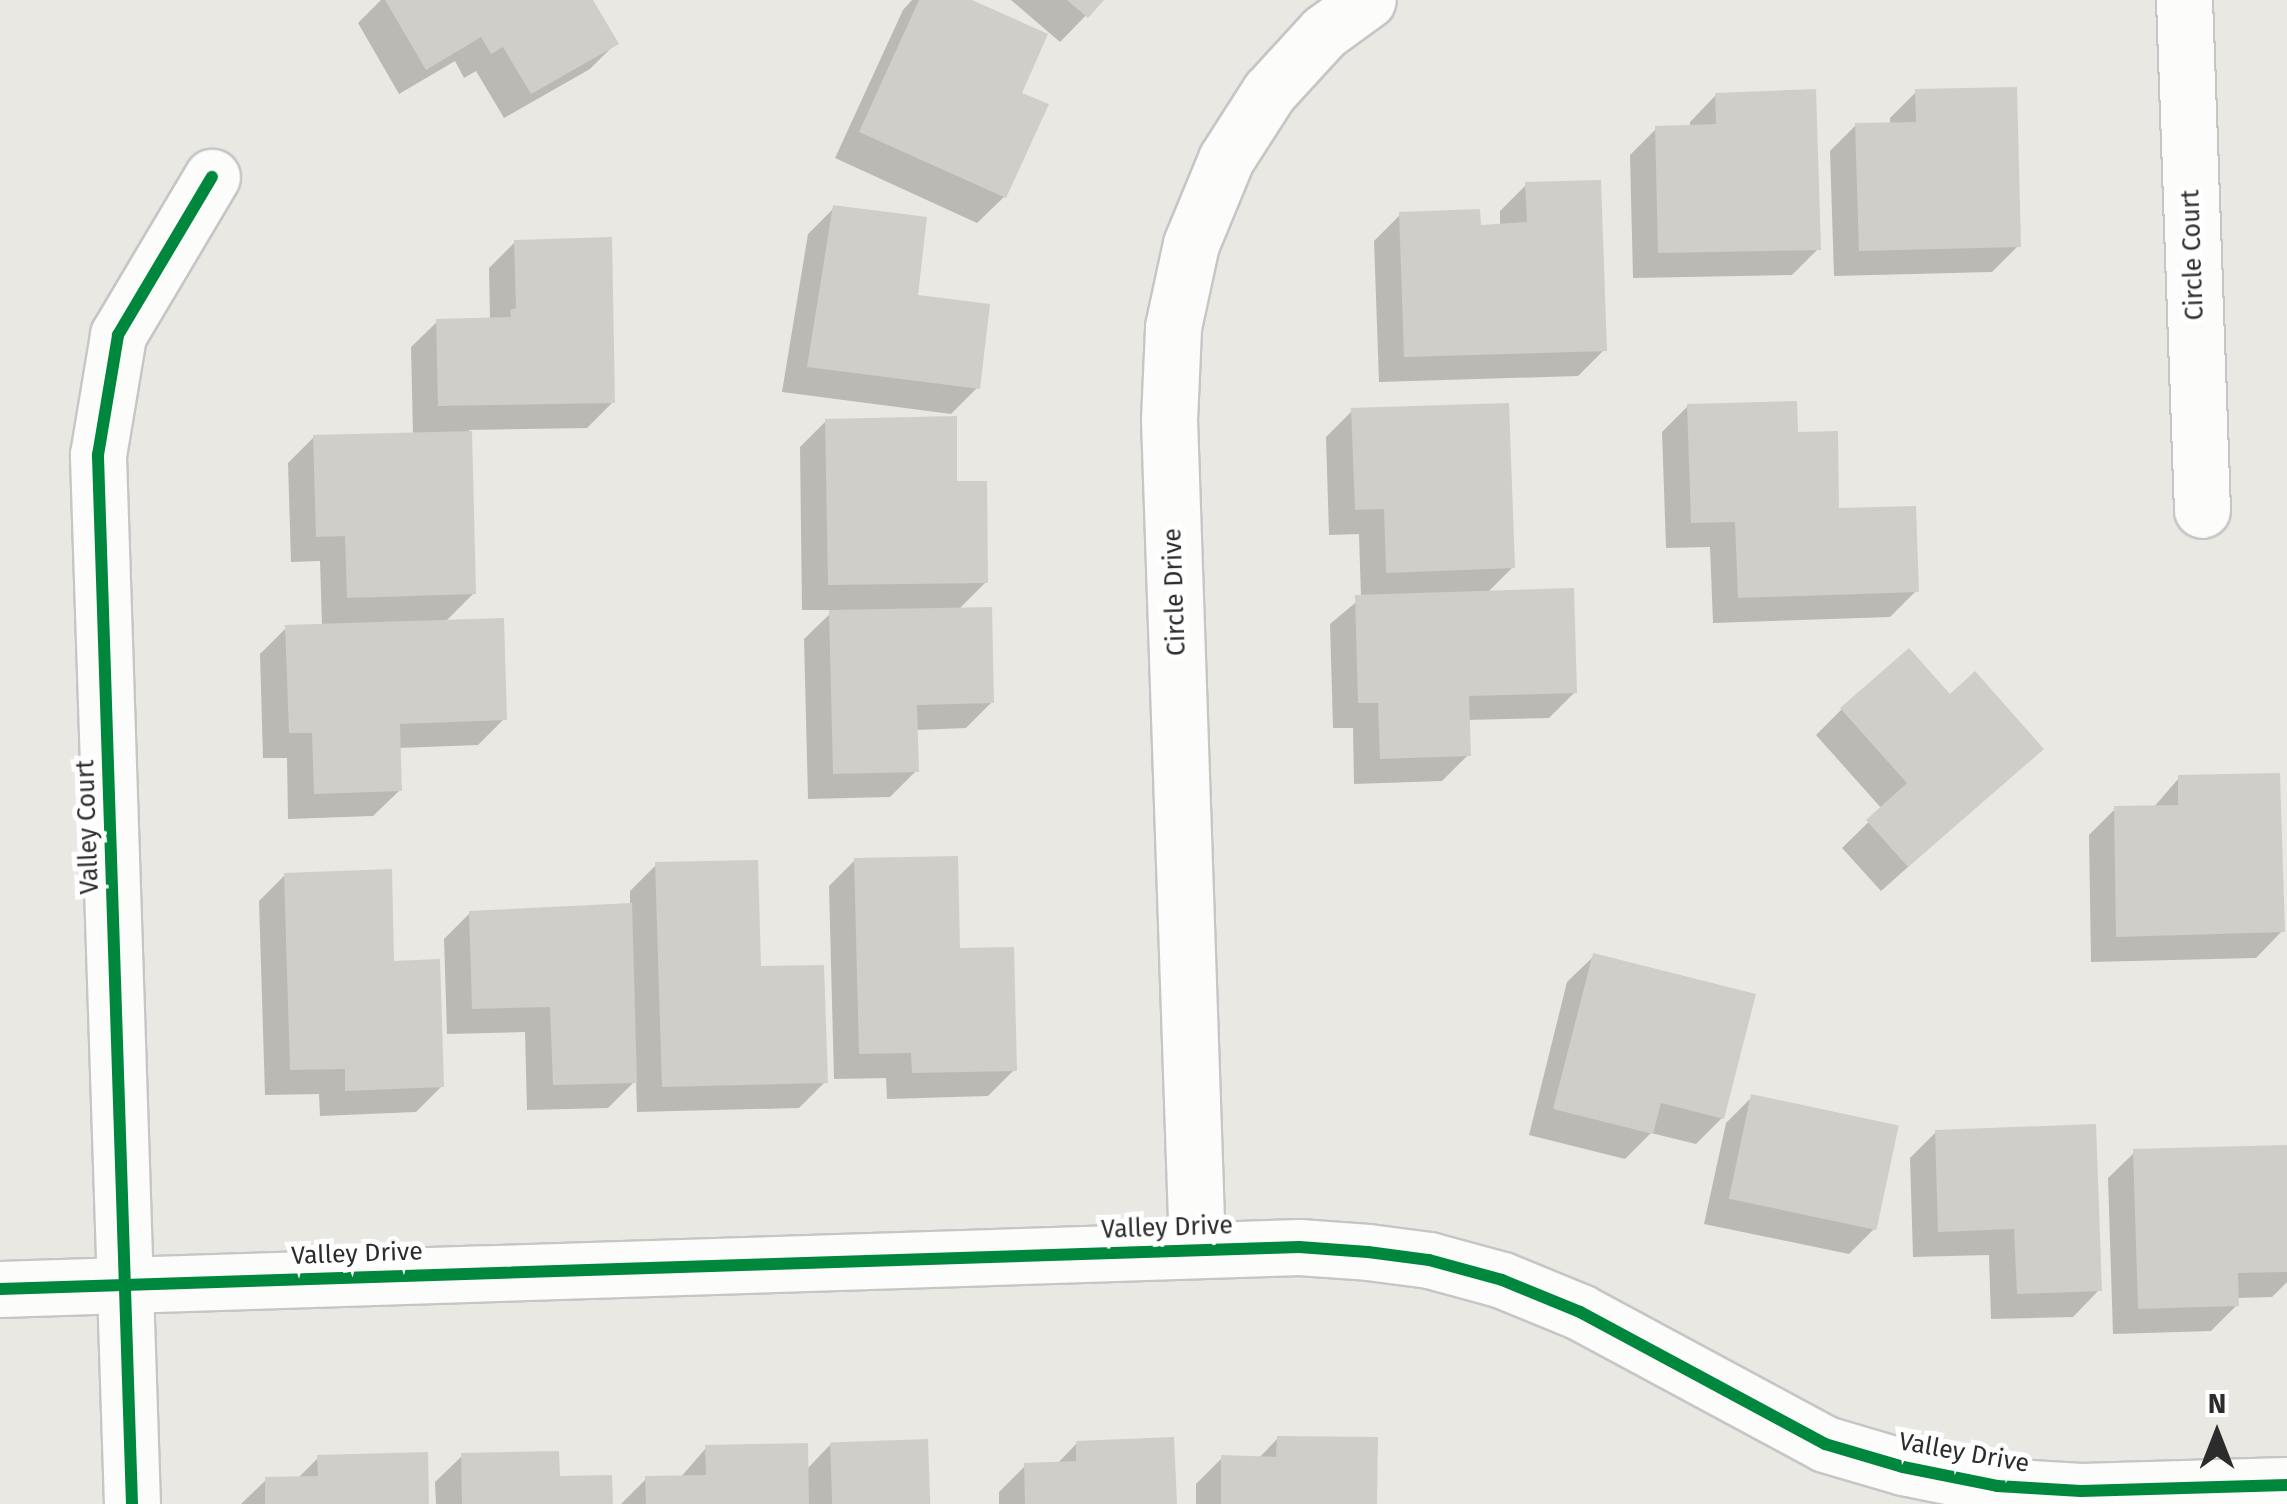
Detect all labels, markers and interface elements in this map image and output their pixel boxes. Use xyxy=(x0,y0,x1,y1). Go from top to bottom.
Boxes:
street label: Circle Court xyxy=(2176,189,2210,321)
street label: Circle Drive xyxy=(1158,528,1192,656)
street label: Valley Court xyxy=(71,759,105,895)
street label: Valley Drive xyxy=(1101,1211,1233,1245)
street label: Valley Drive xyxy=(291,1237,423,1271)
north arrow xyxy=(2167,1384,2267,1484)
text: N xyxy=(2208,1387,2226,1420)
street label: Valley Drive xyxy=(1896,1427,2032,1479)

